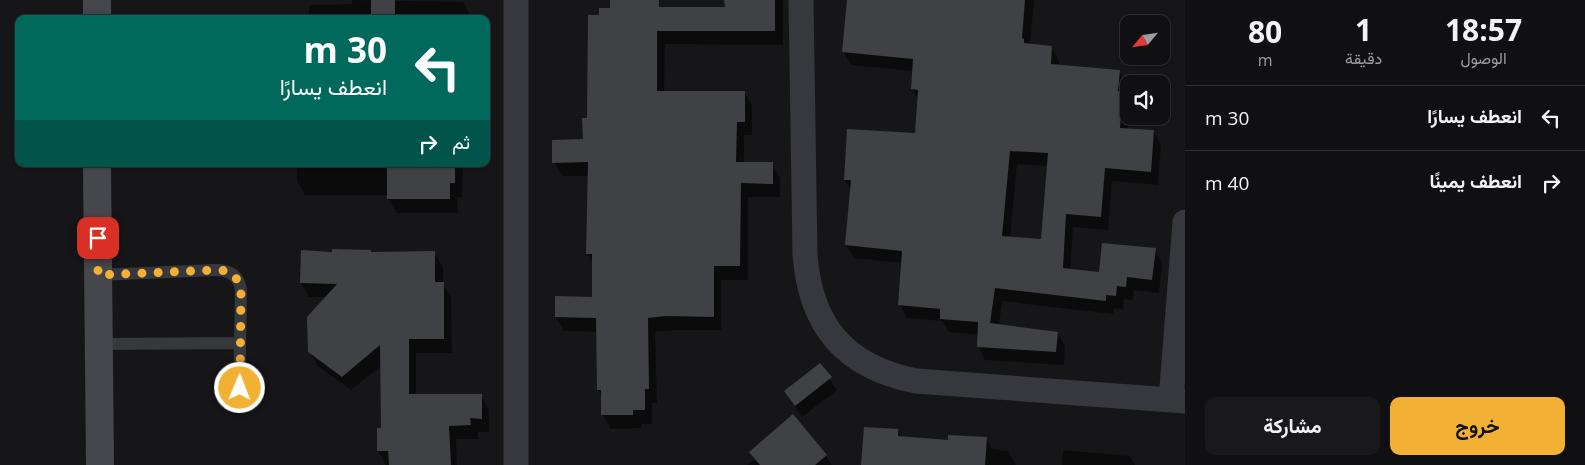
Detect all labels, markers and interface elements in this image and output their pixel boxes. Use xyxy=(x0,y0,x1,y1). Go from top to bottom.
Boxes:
text: 1 xyxy=(1355,9,1372,50)
text: 18:57 xyxy=(1445,9,1522,50)
text: 80 xyxy=(1248,11,1282,52)
north arrow xyxy=(1120,15,1170,65)
map controls xyxy=(1120,15,1170,125)
text: 30 m xyxy=(304,26,387,73)
icon: left xyxy=(405,35,470,100)
text: دقيقة xyxy=(1345,47,1382,69)
text: الوصول xyxy=(1460,47,1507,69)
text: m xyxy=(1258,49,1272,71)
text: انعطف يسارًا xyxy=(280,71,387,101)
button: sound xyxy=(1120,75,1170,125)
text: انعطف يسارًا xyxy=(1427,103,1522,129)
icon: left xyxy=(1537,104,1565,132)
text: 30 m xyxy=(1205,105,1249,131)
text: ثم xyxy=(452,129,470,155)
icon: right xyxy=(414,130,442,158)
text: انعطف يمينًا xyxy=(1429,168,1522,194)
icon: right xyxy=(1537,169,1565,197)
text: 40 m xyxy=(1205,170,1249,196)
pin xyxy=(77,217,119,259)
icon: arrive xyxy=(84,224,112,252)
position arrow xyxy=(213,361,265,413)
button: مشاركة xyxy=(1205,397,1380,455)
button: خروج xyxy=(1390,397,1565,455)

